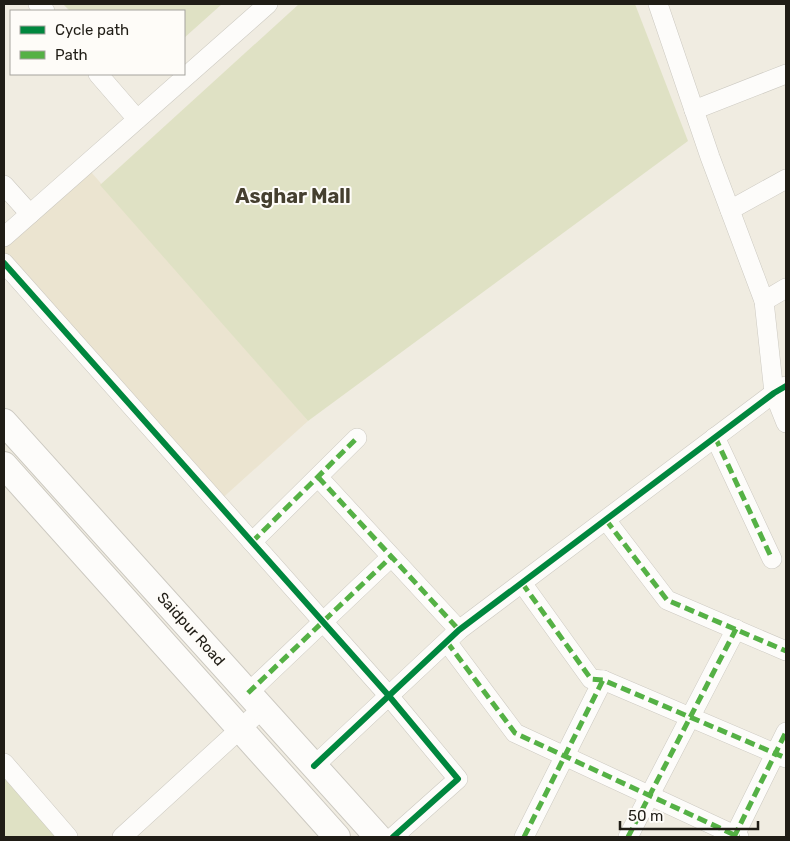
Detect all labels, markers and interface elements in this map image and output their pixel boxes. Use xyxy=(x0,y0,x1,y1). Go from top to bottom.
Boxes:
legend xyxy=(10,10,185,75)
text: Cycle path xyxy=(55,21,129,39)
text: Path xyxy=(55,46,88,64)
district label: Asghar Mall xyxy=(235,184,351,208)
street label: Saidpur Road xyxy=(153,589,229,669)
scale bar xyxy=(620,798,758,830)
text: 50 m xyxy=(628,807,663,825)

